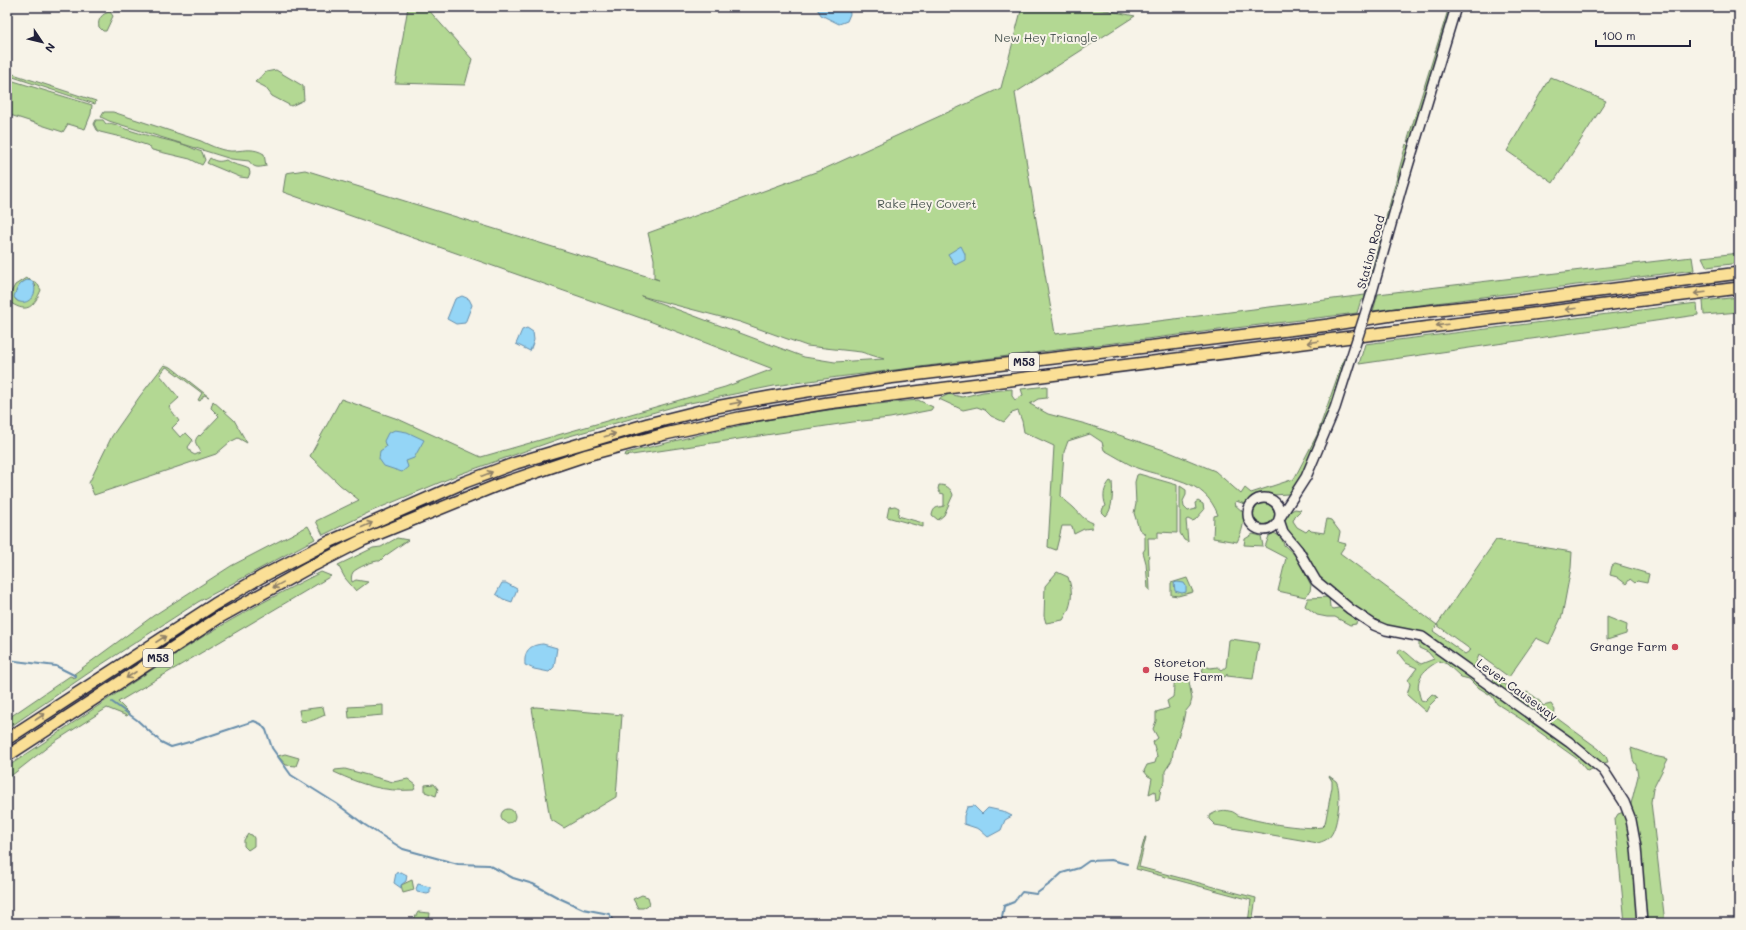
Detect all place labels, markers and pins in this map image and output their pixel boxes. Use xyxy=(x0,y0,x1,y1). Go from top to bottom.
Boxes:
place label: Grange Farm xyxy=(1590,638,1667,654)
marker: Grange Farm xyxy=(1670,642,1680,652)
place label: Storeton House Farm xyxy=(1154,654,1223,684)
marker: Storeton House Farm xyxy=(1141,665,1151,675)

